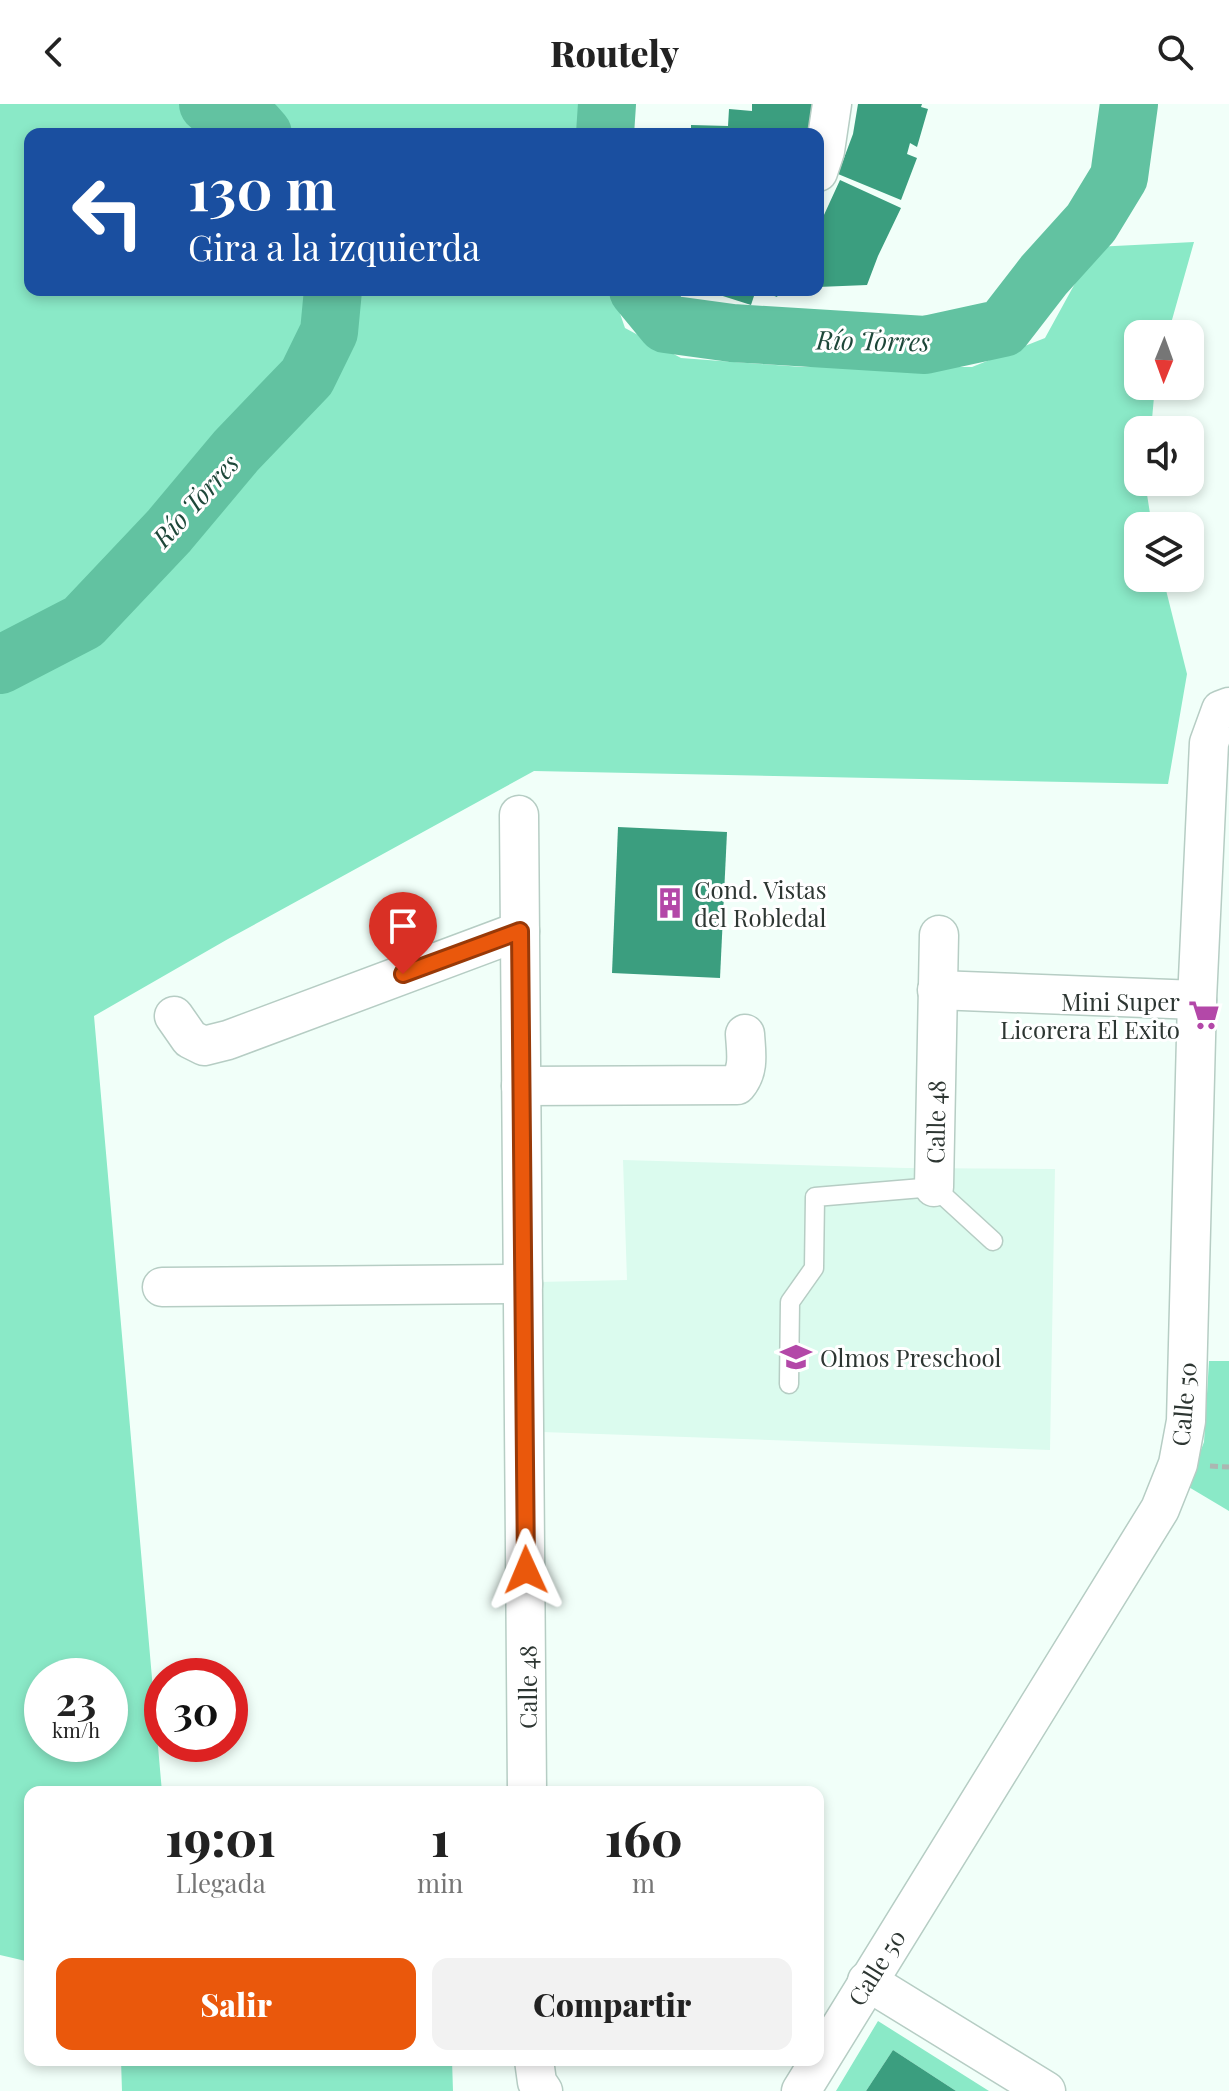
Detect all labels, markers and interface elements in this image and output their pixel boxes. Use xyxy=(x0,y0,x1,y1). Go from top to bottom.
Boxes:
text: Routely xyxy=(550,28,679,76)
icon: back xyxy=(32,30,76,74)
icon: search xyxy=(1153,30,1197,74)
text: 130 m xyxy=(188,150,336,225)
icon: left xyxy=(56,160,160,264)
text: Gira a la izquierda xyxy=(188,222,480,270)
north arrow xyxy=(1124,320,1204,400)
map controls xyxy=(1124,320,1204,592)
water label: Río Torres xyxy=(815,321,930,358)
button: sound xyxy=(1124,416,1204,496)
water label: Río Torres xyxy=(143,446,246,555)
button: layers xyxy=(1124,512,1204,592)
place label: Cond. Vistas del Robledal xyxy=(694,873,827,933)
building icon: Cond. Vistas del Robledal xyxy=(653,886,687,920)
pin xyxy=(369,892,437,974)
icon: arrive xyxy=(381,904,425,948)
place label: Mini Super Licorera El Exito xyxy=(1000,985,1180,1045)
supermarket icon: Mini Super Licorera El Exito xyxy=(1187,998,1221,1032)
street label: Calle 48 xyxy=(918,1080,952,1164)
school or university icon: Olmos Preschool xyxy=(779,1340,813,1374)
place label: Olmos Preschool xyxy=(820,1341,1002,1373)
street label: Calle 50 xyxy=(1163,1361,1203,1447)
position arrow xyxy=(484,1528,568,1612)
street label: Calle 48 xyxy=(511,1645,543,1729)
speed limit sign: 30 xyxy=(144,1658,248,1762)
text: 23 xyxy=(56,1673,96,1726)
text: km/h xyxy=(52,1716,100,1743)
text: 19:01 xyxy=(165,1805,276,1869)
text: 1 xyxy=(431,1805,450,1869)
text: 160 xyxy=(605,1805,683,1869)
text: Llegada xyxy=(176,1865,266,1900)
text: min xyxy=(417,1865,463,1900)
text: m xyxy=(632,1865,655,1900)
street label: Calle 50 xyxy=(840,1923,912,2011)
button: Salir xyxy=(56,1958,416,2050)
button: Compartir xyxy=(432,1958,792,2050)

